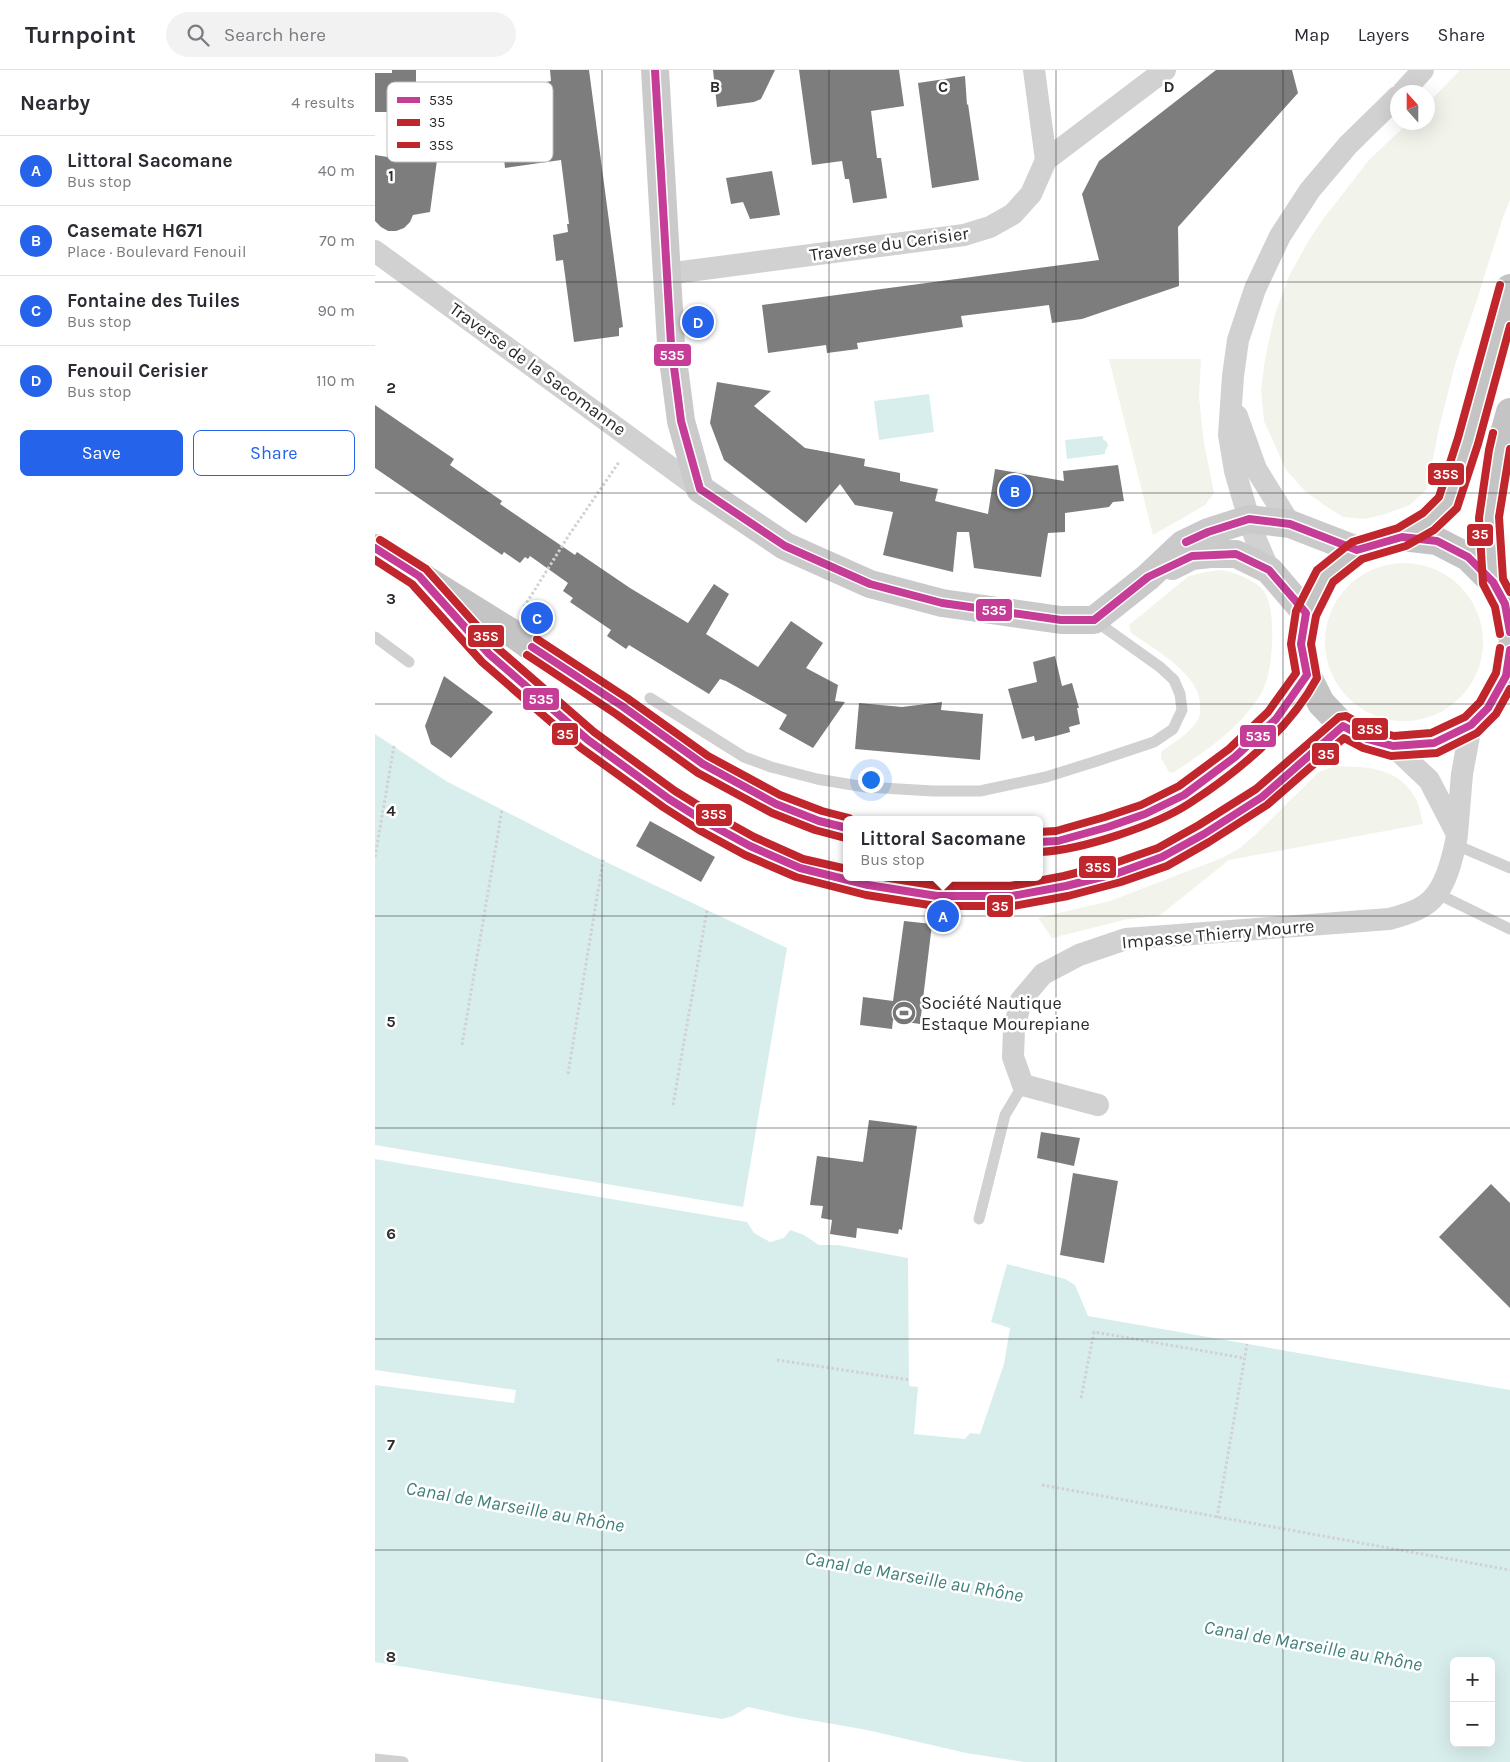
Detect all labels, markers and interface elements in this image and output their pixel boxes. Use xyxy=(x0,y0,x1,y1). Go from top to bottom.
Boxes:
search box xyxy=(166,12,516,57)
text: Turnpoint xyxy=(25,21,136,49)
icon: search xyxy=(184,21,212,49)
text: Search here xyxy=(224,24,326,46)
text: Map xyxy=(1294,24,1330,46)
text: Layers xyxy=(1358,24,1410,46)
text: Share xyxy=(1438,24,1485,46)
text: B xyxy=(710,77,720,96)
text: C xyxy=(938,77,948,96)
text: D xyxy=(1164,77,1175,96)
legend xyxy=(387,82,553,162)
north arrow xyxy=(1390,85,1435,130)
text: Nearby xyxy=(20,91,90,115)
text: 535 xyxy=(429,92,453,109)
text: 4 results xyxy=(291,93,355,112)
text: 35 xyxy=(429,114,445,131)
text: 35S xyxy=(429,137,454,154)
text: Littoral Sacomane xyxy=(67,150,233,172)
text: A xyxy=(31,161,41,180)
text: 40 m xyxy=(318,161,355,180)
text: 1 xyxy=(388,166,394,185)
text: Bus stop xyxy=(67,172,131,191)
text: Casemate H671 xyxy=(67,220,203,242)
street label: Traverse du Cerisier xyxy=(808,222,970,266)
text: B xyxy=(31,231,41,250)
text: 70 m xyxy=(319,231,355,250)
text: Place · Boulevard Fenouil xyxy=(67,242,247,261)
text: Fontaine des Tuiles xyxy=(67,290,240,312)
street label: Traverse de la Sacomanne xyxy=(445,298,631,440)
text: C xyxy=(31,301,41,320)
text: 90 m xyxy=(317,301,355,320)
pin: D xyxy=(682,303,714,341)
text: Bus stop xyxy=(67,312,131,331)
line badge: 535 xyxy=(653,343,692,367)
text: 535 xyxy=(659,347,685,364)
text: Fenouil Cerisier xyxy=(67,360,208,382)
text: D xyxy=(31,371,41,390)
text: 110 m xyxy=(316,371,355,390)
text: 2 xyxy=(386,378,396,397)
text: Bus stop xyxy=(67,382,131,401)
button: Save xyxy=(20,430,183,476)
button: Share xyxy=(193,430,355,476)
line badge: 35S xyxy=(1427,462,1465,486)
text: 35S xyxy=(1433,466,1459,483)
pin: B xyxy=(999,472,1031,510)
line badge: 35 xyxy=(1466,523,1494,547)
text: 35 xyxy=(1472,526,1488,543)
text: 3 xyxy=(386,589,396,608)
line badge: 535 xyxy=(975,598,1013,622)
pin: C xyxy=(521,599,553,637)
text: 535 xyxy=(981,602,1007,619)
line badge: 35S xyxy=(467,624,505,648)
text: 35S xyxy=(473,628,499,645)
line badge: 535 xyxy=(522,687,560,711)
text: 535 xyxy=(528,691,554,708)
line badge: 35S xyxy=(1351,717,1389,741)
text: 35S xyxy=(1357,721,1383,738)
line badge: 35 xyxy=(551,722,579,746)
line badge: 535 xyxy=(1239,724,1277,748)
text: 35 xyxy=(557,726,573,743)
text: 535 xyxy=(1245,728,1271,745)
line badge: 35 xyxy=(1311,742,1340,766)
text: 35 xyxy=(1318,746,1334,763)
your location xyxy=(858,767,884,793)
text: 4 xyxy=(386,801,396,820)
line badge: 35S xyxy=(695,803,733,827)
text: 35S xyxy=(701,806,727,823)
popup xyxy=(843,816,1043,881)
text: Littoral Sacomane xyxy=(860,828,1026,850)
text: Bus stop xyxy=(860,850,925,869)
line badge: 35S xyxy=(1078,855,1117,879)
text: 35S xyxy=(1085,859,1111,876)
line badge: 35 xyxy=(986,894,1014,918)
pin: A xyxy=(927,897,959,935)
text: 35 xyxy=(992,898,1008,915)
street label: Impasse Thierry Mourre xyxy=(1121,915,1315,953)
place label: Société Nautique Estaque Mourepiane xyxy=(921,992,1090,1035)
sports icon: Société Nautique Estaque Mourepiane xyxy=(891,1000,917,1026)
text: 5 xyxy=(386,1012,396,1031)
text: 6 xyxy=(386,1224,396,1243)
text: 7 xyxy=(387,1435,395,1454)
water label: Canal de Marseille au Rhône xyxy=(404,1477,626,1537)
water label: Canal de Marseille au Rhône xyxy=(803,1547,1025,1607)
water label: Canal de Marseille au Rhône xyxy=(1202,1616,1424,1676)
text: 8 xyxy=(386,1647,396,1666)
map controls xyxy=(1450,1657,1495,1747)
button: + xyxy=(1450,1657,1495,1702)
button: − xyxy=(1450,1702,1495,1747)

